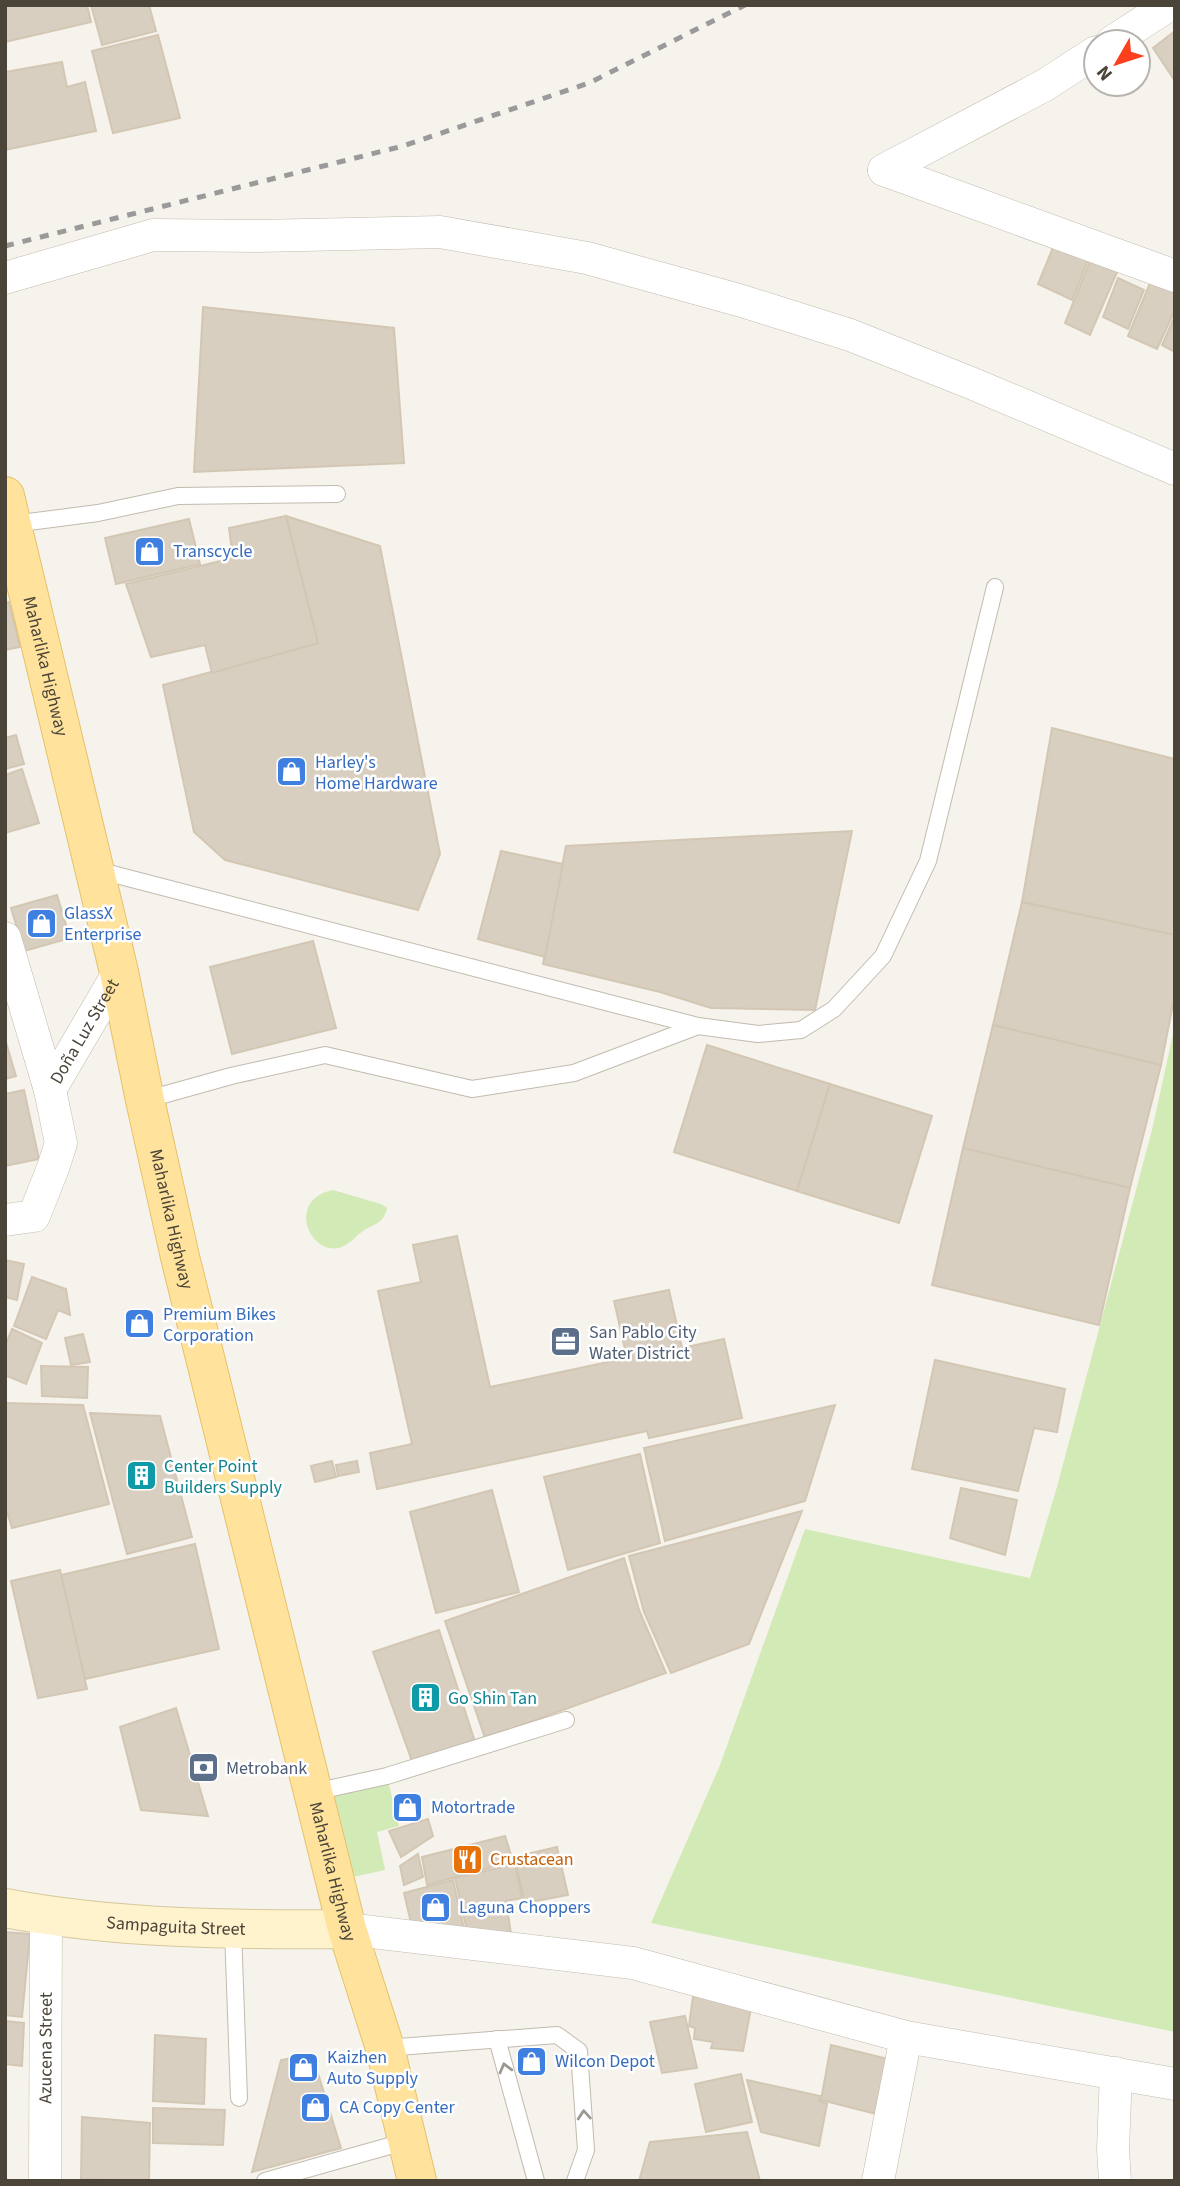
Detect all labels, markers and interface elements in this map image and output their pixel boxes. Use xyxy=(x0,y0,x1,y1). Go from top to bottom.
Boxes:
north arrow xyxy=(1082,28,1152,98)
text: N xyxy=(1090,59,1119,86)
shop icon: Transcycle xyxy=(133,534,167,568)
place label: Transcycle xyxy=(173,539,253,564)
street label: Maharlika Highway xyxy=(17,594,75,739)
place label: Harley's Home Hardware xyxy=(315,750,438,796)
shop icon: Harley's Home Hardware xyxy=(275,755,309,789)
place label: GlassX Enterprise xyxy=(64,901,142,947)
shop icon: GlassX Enterprise xyxy=(24,906,58,940)
street label: Doña Luz Street xyxy=(44,974,125,1089)
street label: Maharlika Highway xyxy=(144,1146,200,1292)
place label: Premium Bikes Corporation xyxy=(163,1302,276,1348)
shop icon: Premium Bikes Corporation xyxy=(123,1307,157,1341)
place label: San Pablo City Water District xyxy=(589,1320,697,1366)
office icon: San Pablo City Water District xyxy=(549,1325,583,1359)
place label: Center Point Builders Supply xyxy=(164,1454,283,1500)
building icon: Center Point Builders Supply xyxy=(124,1459,158,1493)
building icon: Go Shin Tan xyxy=(408,1681,442,1715)
place label: Go Shin Tan xyxy=(448,1686,537,1711)
bank icon: Metrobank xyxy=(186,1751,220,1785)
place label: Metrobank xyxy=(226,1756,307,1781)
shop icon: Motortrade xyxy=(391,1790,425,1824)
place label: Motortrade xyxy=(431,1795,515,1820)
street label: Maharlika Highway xyxy=(303,1799,363,1945)
restaurant icon: Crustacean xyxy=(450,1842,484,1876)
place label: Crustacean xyxy=(490,1847,574,1872)
shop icon: Laguna Choppers xyxy=(419,1890,453,1924)
place label: Laguna Choppers xyxy=(459,1895,591,1920)
street label: Sampaguita Street xyxy=(105,1910,246,1941)
street label: Azucena Street xyxy=(33,1992,58,2104)
shop icon: Wilcon Depot xyxy=(515,2044,549,2078)
place label: Kaizhen Auto Supply xyxy=(327,2045,419,2091)
place label: Wilcon Depot xyxy=(555,2049,655,2074)
shop icon: Kaizhen Auto Supply xyxy=(287,2050,321,2084)
one-way arrow xyxy=(499,2062,513,2074)
shop icon: CA Copy Center xyxy=(299,2090,333,2124)
place label: CA Copy Center xyxy=(339,2095,455,2120)
one-way arrow xyxy=(577,2109,592,2120)

